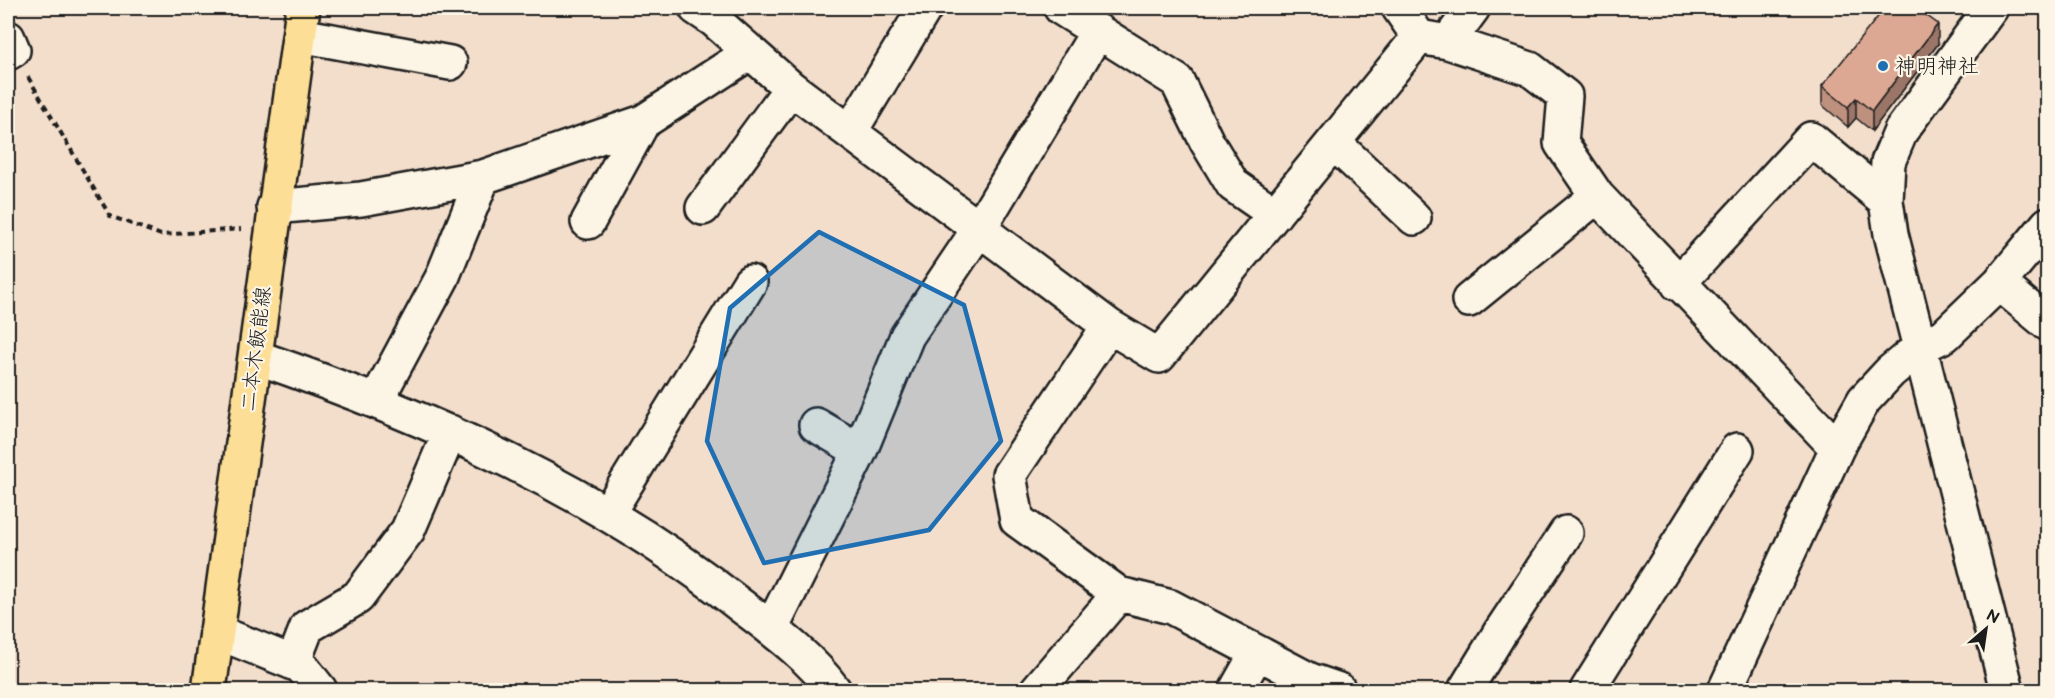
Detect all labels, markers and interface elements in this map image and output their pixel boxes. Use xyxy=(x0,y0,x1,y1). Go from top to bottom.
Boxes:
place label: 神明神社 xyxy=(1895,54,1979,79)
marker: 神明神社 xyxy=(1876,59,1890,73)
street label: 二本木飯能線 xyxy=(236,285,276,413)
north arrow xyxy=(1956,599,2016,659)
text: N xyxy=(1983,606,2002,628)

